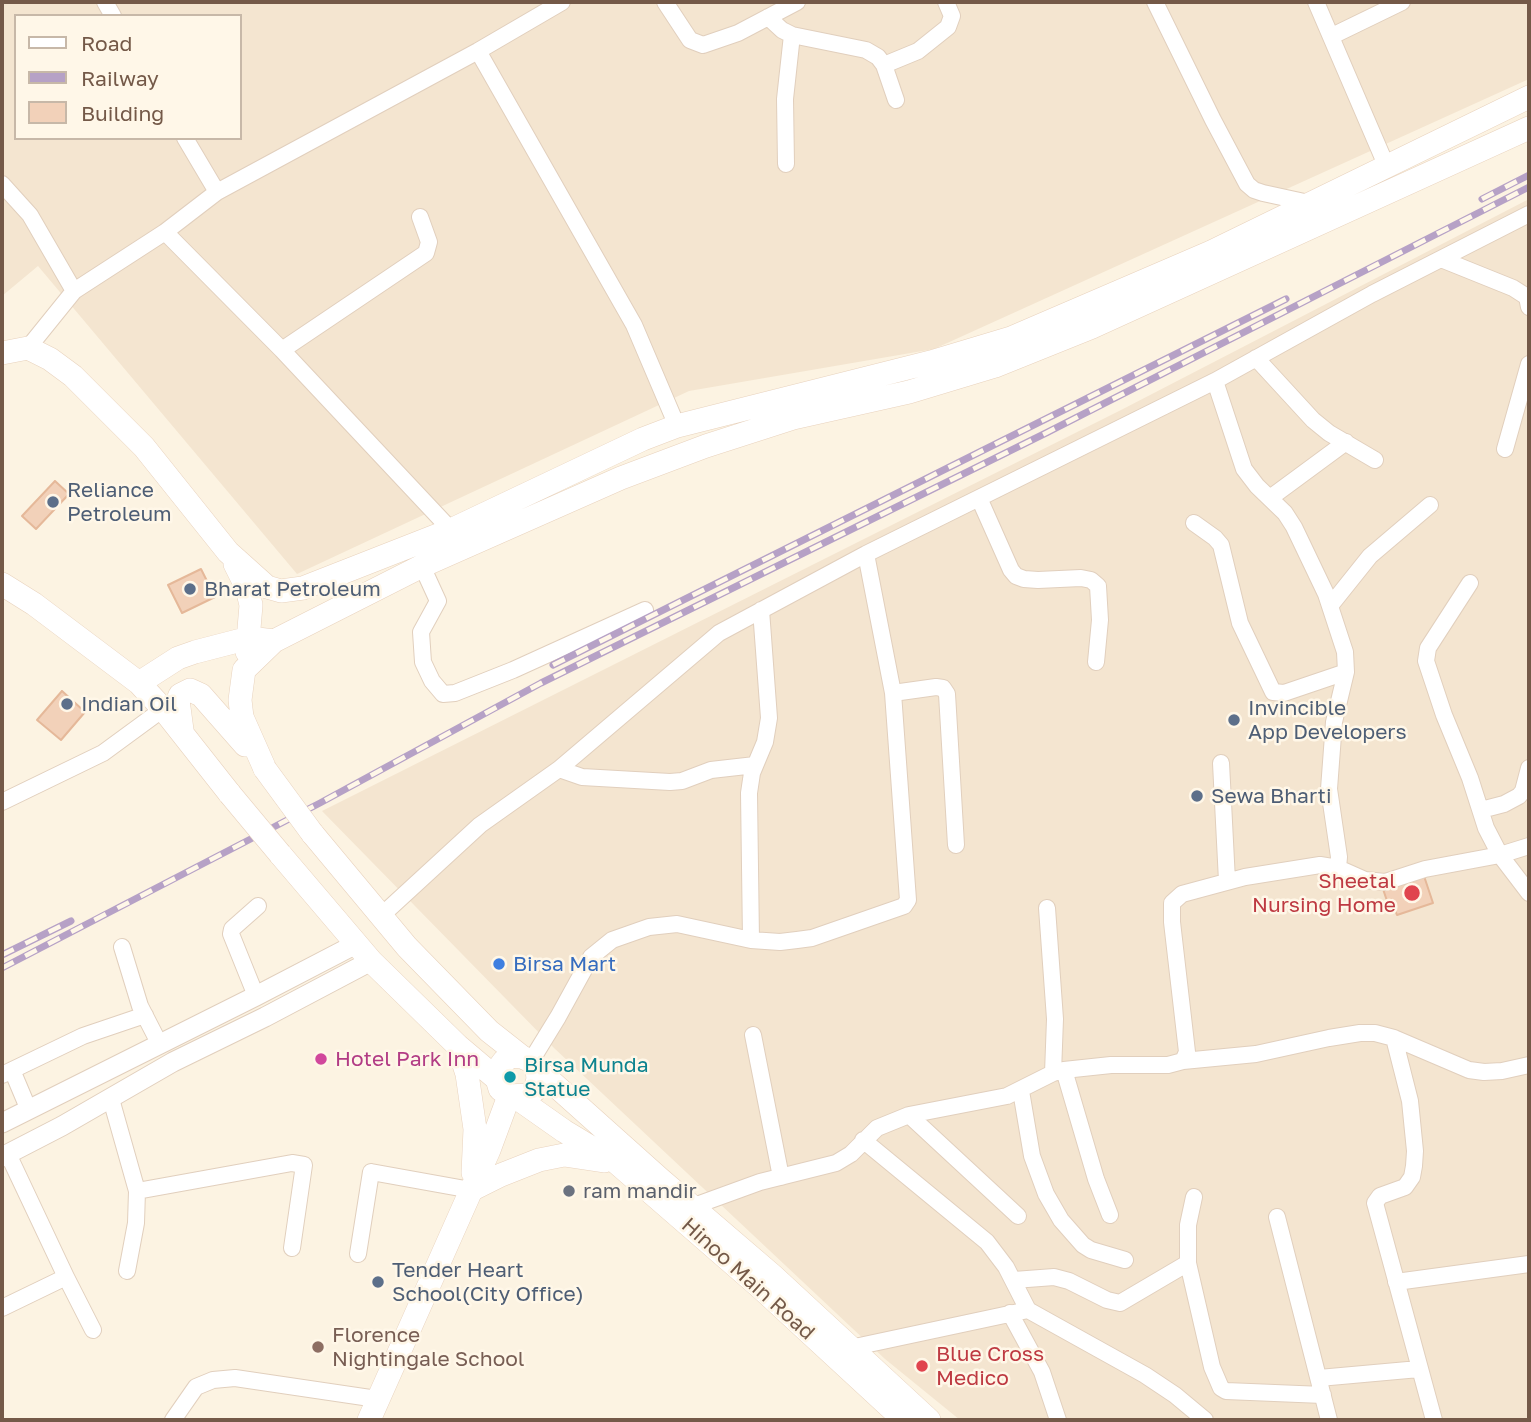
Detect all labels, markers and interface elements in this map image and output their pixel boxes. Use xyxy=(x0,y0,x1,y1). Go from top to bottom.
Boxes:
legend xyxy=(14,14,242,140)
text: Road xyxy=(81,30,132,56)
text: Railway xyxy=(81,65,159,91)
text: Building xyxy=(81,100,164,126)
place label: Reliance Petroleum xyxy=(67,477,172,527)
marker: Reliance Petroleum xyxy=(45,494,61,510)
place label: Bharat Petroleum xyxy=(204,576,381,602)
marker: Bharat Petroleum xyxy=(182,581,198,597)
place label: Indian Oil xyxy=(81,691,177,717)
place label: Invincible App Developers xyxy=(1248,695,1407,745)
marker: Indian Oil xyxy=(59,696,75,712)
marker: Invincible App Developers xyxy=(1226,712,1242,728)
place label: Sewa Bharti xyxy=(1211,783,1332,809)
marker: Sewa Bharti xyxy=(1189,788,1205,804)
place label: Sheetal Nursing Home xyxy=(1252,868,1396,918)
marker: Sheetal Nursing Home xyxy=(1402,883,1422,903)
place label: Birsa Mart xyxy=(513,951,616,977)
marker: Birsa Mart xyxy=(491,956,507,972)
place label: Hotel Park Inn xyxy=(335,1046,479,1072)
marker: Hotel Park Inn xyxy=(313,1051,329,1067)
place label: Birsa Munda Statue xyxy=(524,1052,649,1102)
marker: Birsa Munda Statue xyxy=(502,1069,518,1085)
place label: ram mandir xyxy=(583,1178,697,1204)
marker: ram mandir xyxy=(561,1183,577,1199)
street label: Hinoo Main Road xyxy=(676,1213,820,1345)
place label: Tender Heart School(City Office) xyxy=(392,1257,584,1307)
marker: Tender Heart School(City Office) xyxy=(370,1274,386,1290)
place label: Florence Nightingale School xyxy=(332,1322,525,1372)
marker: Florence Nightingale School xyxy=(310,1339,326,1355)
place label: Blue Cross Medico xyxy=(936,1341,1044,1391)
marker: Blue Cross Medico xyxy=(914,1358,930,1374)

